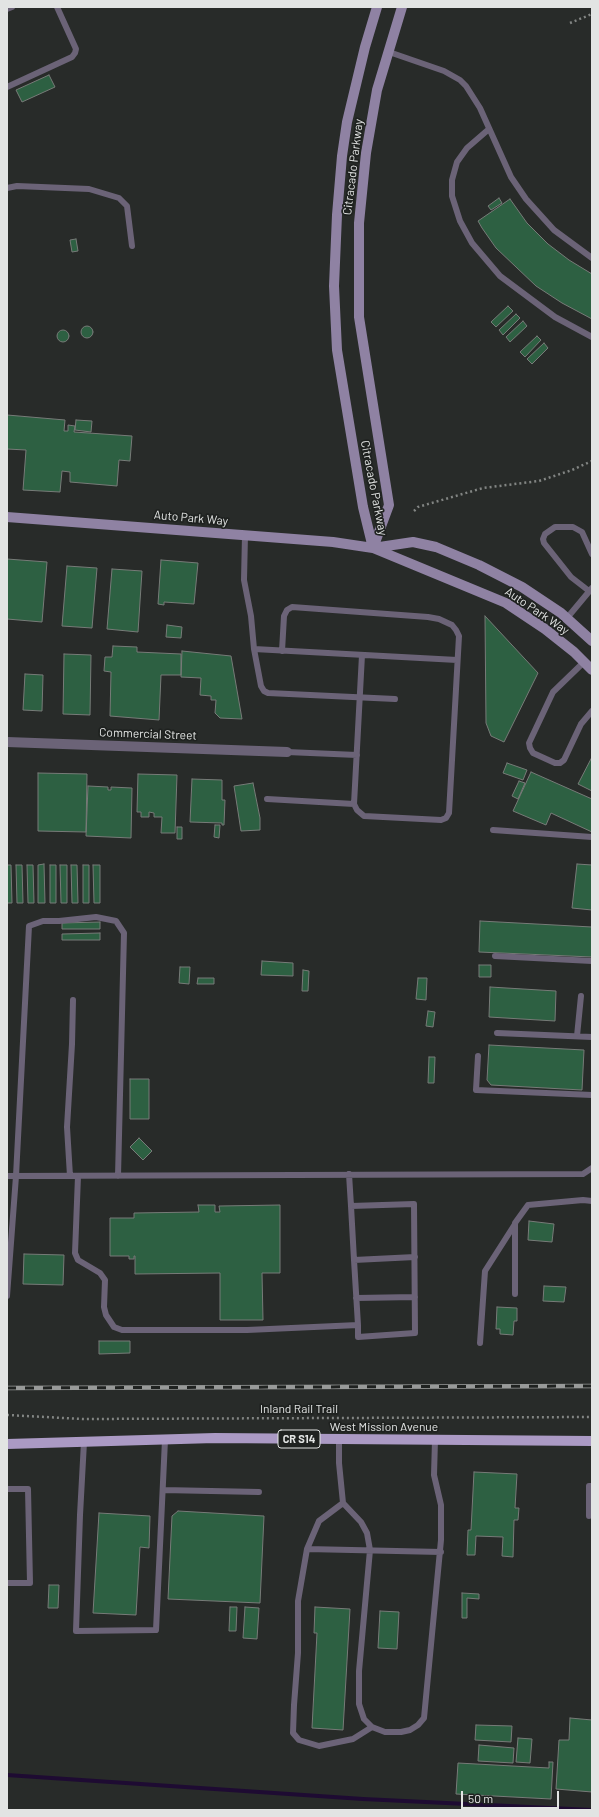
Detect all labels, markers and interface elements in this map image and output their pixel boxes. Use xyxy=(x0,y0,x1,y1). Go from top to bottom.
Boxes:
street label: Citracado Parkway xyxy=(340,118,366,216)
street label: Citracado Parkway xyxy=(358,439,390,537)
street label: Auto Park Way xyxy=(153,508,229,528)
street label: Auto Park Way xyxy=(502,584,572,638)
street label: Commercial Street xyxy=(99,725,197,743)
street label: Inland Rail Trail xyxy=(260,1402,338,1416)
street label: West Mission Avenue xyxy=(330,1420,438,1434)
road number: CR S14 xyxy=(278,1430,320,1448)
scale bar xyxy=(463,1783,561,1809)
text: 50 m xyxy=(468,1791,493,1805)

